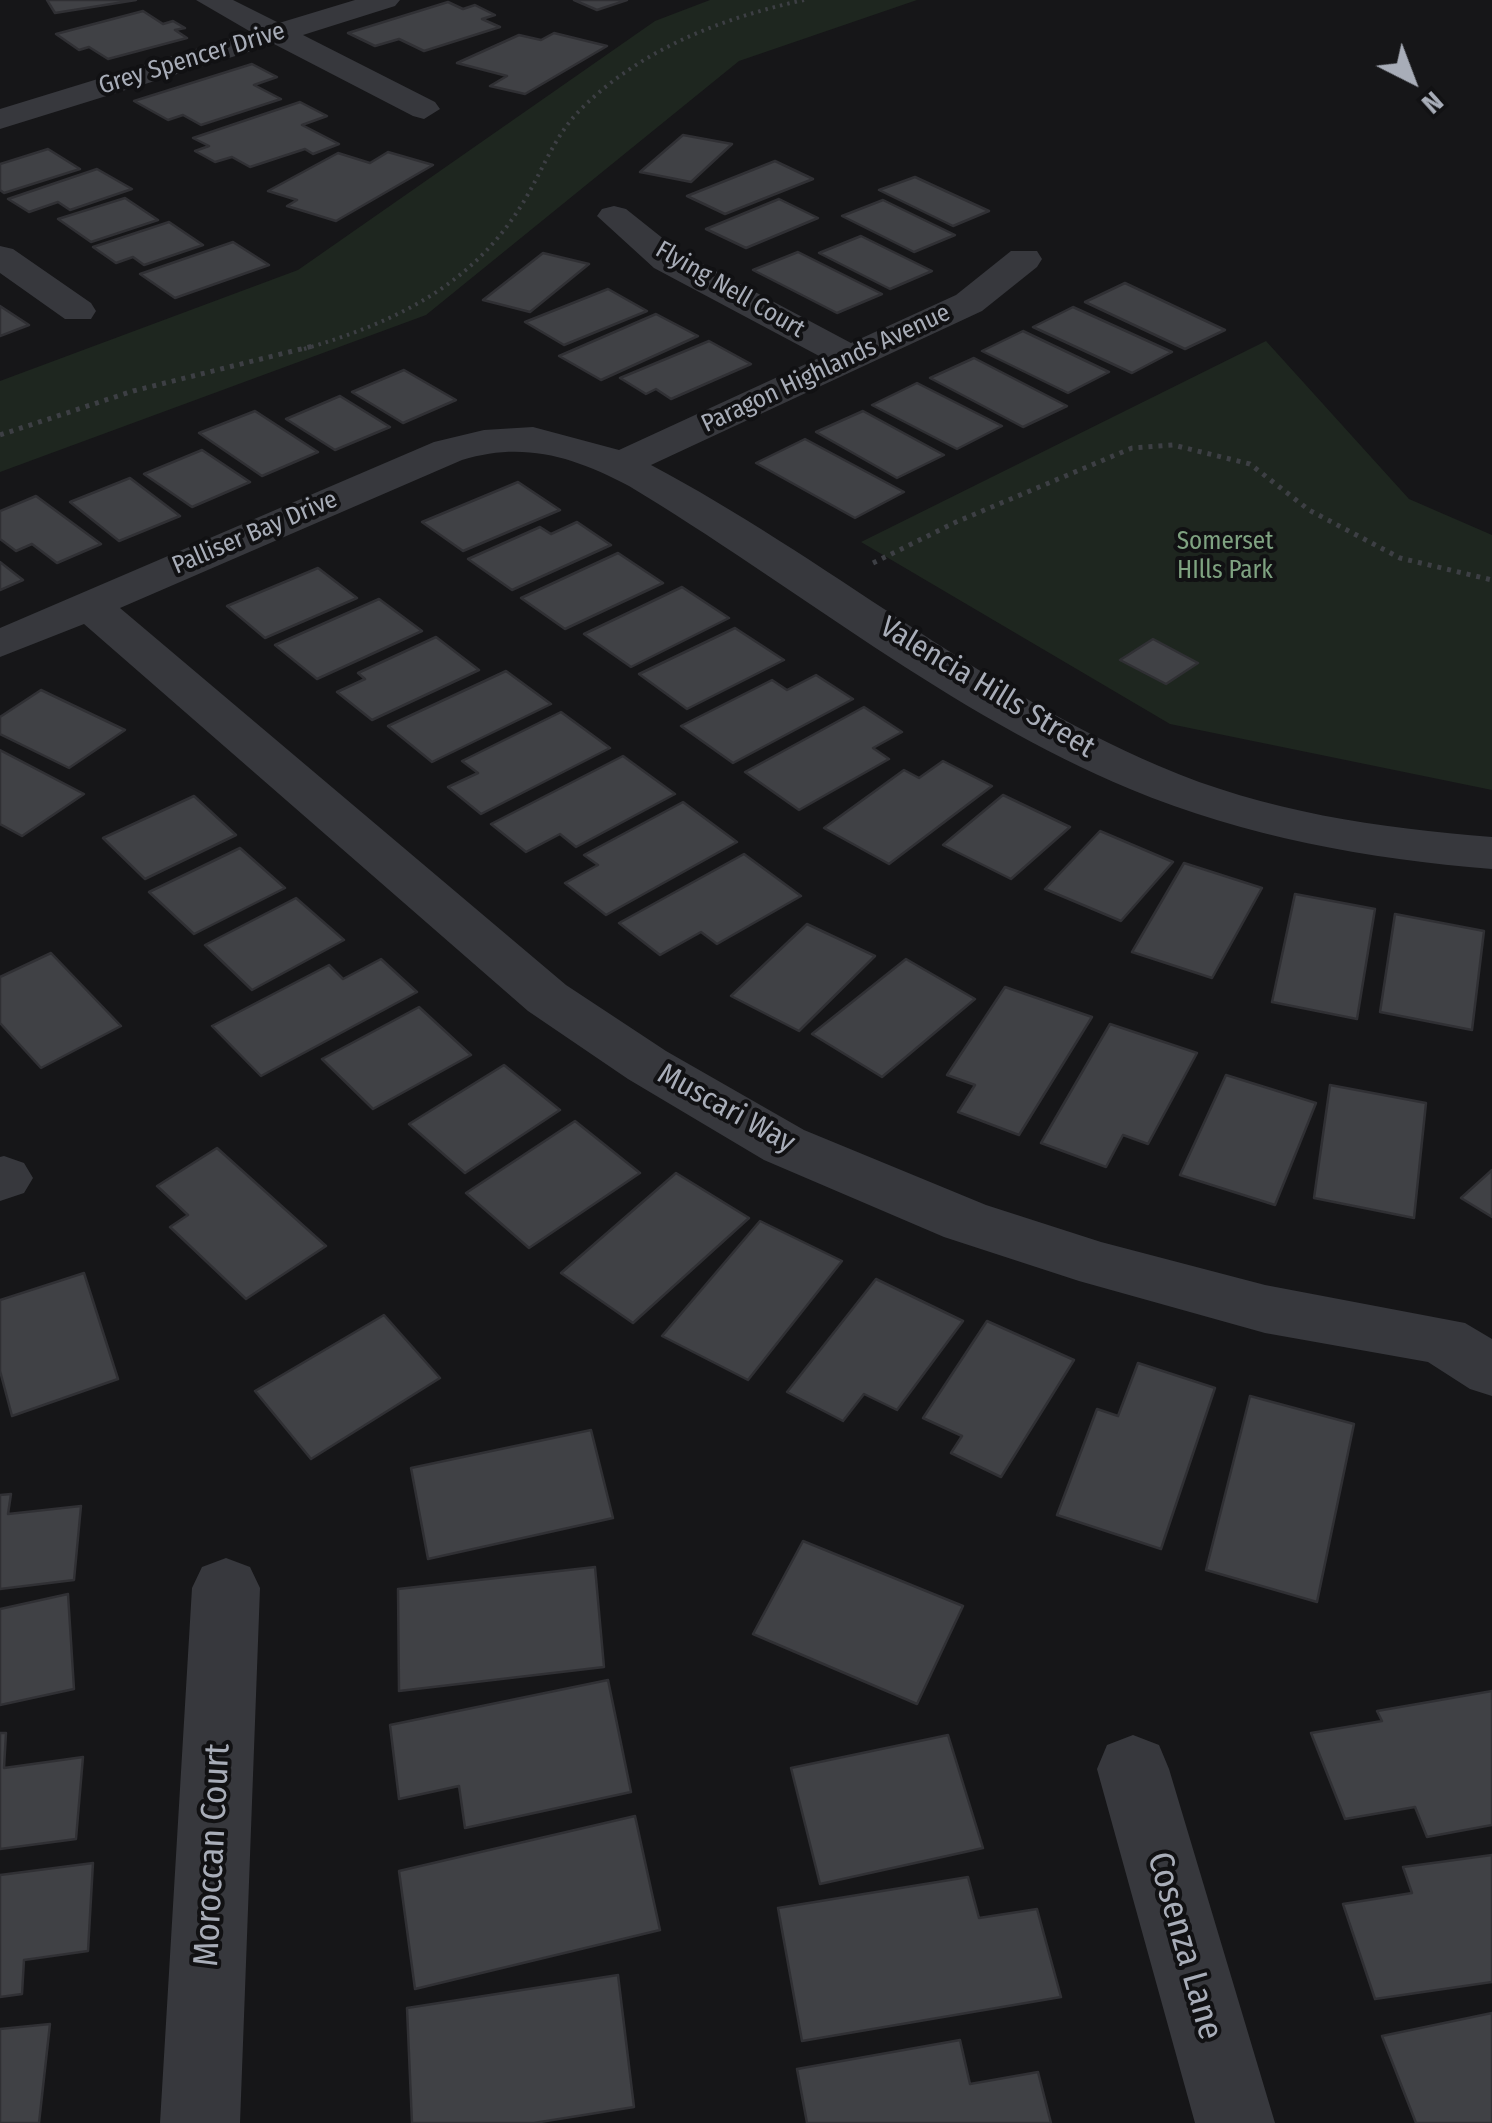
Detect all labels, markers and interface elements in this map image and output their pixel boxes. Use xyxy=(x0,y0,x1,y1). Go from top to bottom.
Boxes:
street label: Grey Spencer Drive xyxy=(95,16,289,102)
north arrow xyxy=(1362,30,1462,130)
text: N xyxy=(1415,85,1450,121)
street label: Flying Nell Court xyxy=(650,235,810,345)
street label: Paragon Highlands Avenue xyxy=(697,298,955,440)
street label: Palliser Bay Drive xyxy=(168,485,342,581)
park label: Somerset HIlls Park xyxy=(1177,527,1273,586)
street label: Valencia Hills Street xyxy=(873,610,1101,766)
street label: Muscari Way xyxy=(651,1057,801,1161)
street label: Moroccan Court xyxy=(186,1742,240,1968)
street label: Cosenza Lane xyxy=(1137,1847,1231,2045)

